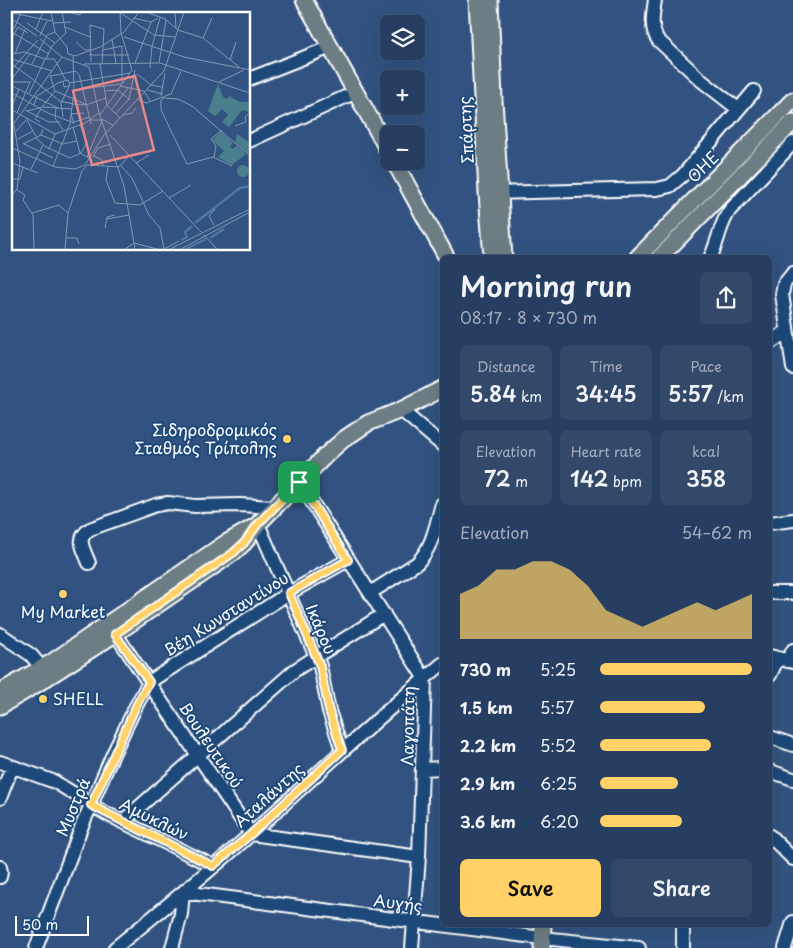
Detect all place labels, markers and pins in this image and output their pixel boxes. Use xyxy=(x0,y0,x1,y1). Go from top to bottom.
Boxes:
place label: Σιδηροδρομικός Σταθμός Τρίπολης xyxy=(135,417,277,459)
marker: Σιδηροδρομικός Σταθμός Τρίπολης xyxy=(281,433,293,445)
pin xyxy=(278,461,320,503)
marker: My Market xyxy=(57,588,69,600)
place label: My Market xyxy=(21,599,106,623)
place label: SHELL xyxy=(53,686,104,710)
marker: SHELL xyxy=(37,693,49,705)

